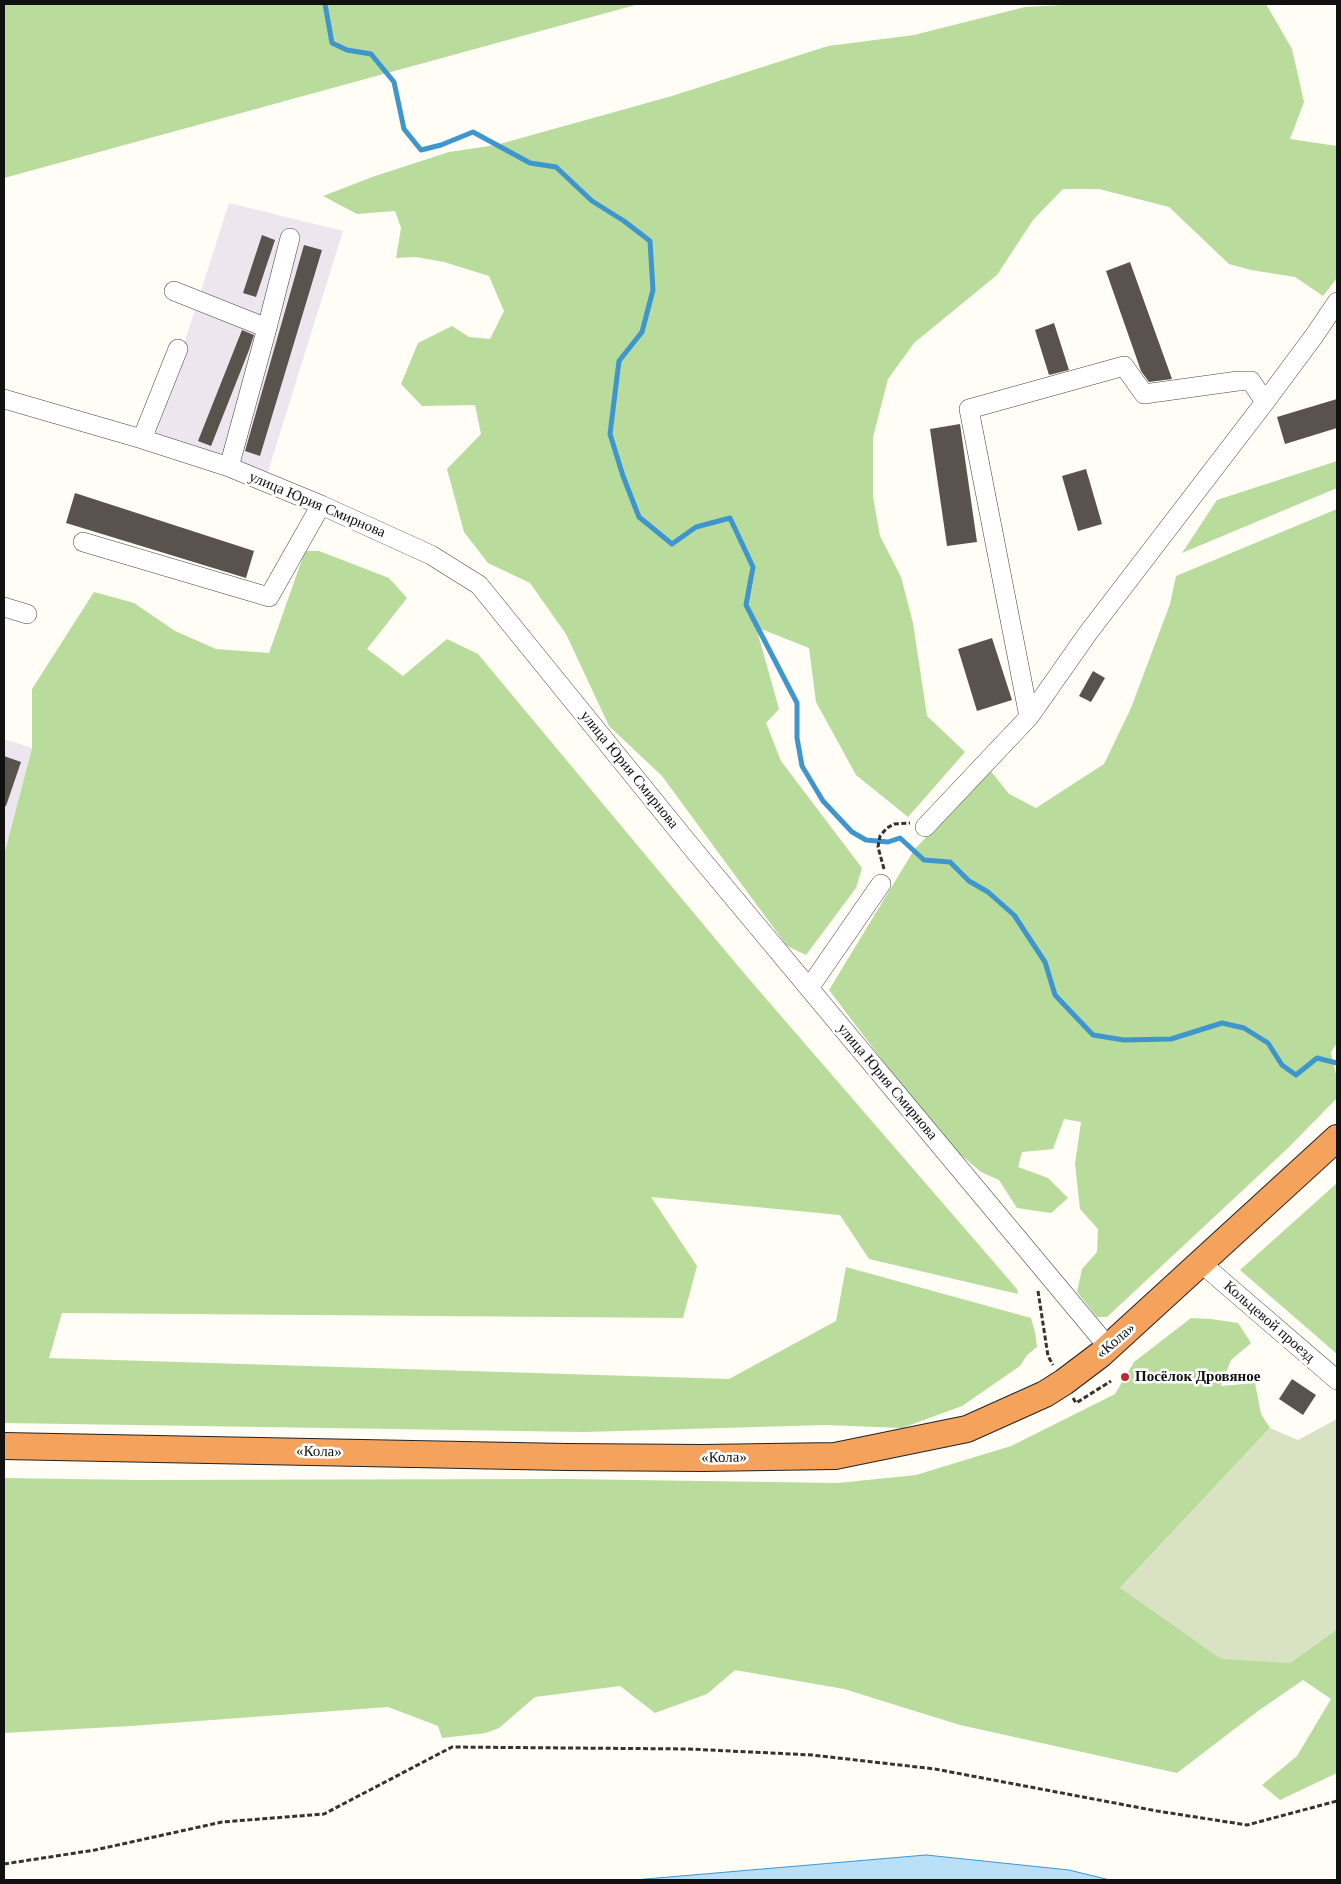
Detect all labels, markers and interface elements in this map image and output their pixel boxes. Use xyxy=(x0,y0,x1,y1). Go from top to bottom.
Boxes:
street label: улица Юрия Смирнова xyxy=(246,468,388,542)
street label: улица Юрия Смирнова xyxy=(576,707,682,833)
street label: улица Юрия Смирнова xyxy=(833,1020,941,1144)
street label: Кольцевой проезд xyxy=(1220,1277,1318,1367)
street label: «Кола» xyxy=(1093,1319,1139,1363)
place label: Посёлок Дровяное xyxy=(1135,1368,1260,1386)
marker: Посёлок Дровяное xyxy=(1119,1371,1131,1383)
street label: «Кола» xyxy=(296,1443,342,1461)
street label: «Кола» xyxy=(701,1449,747,1467)

